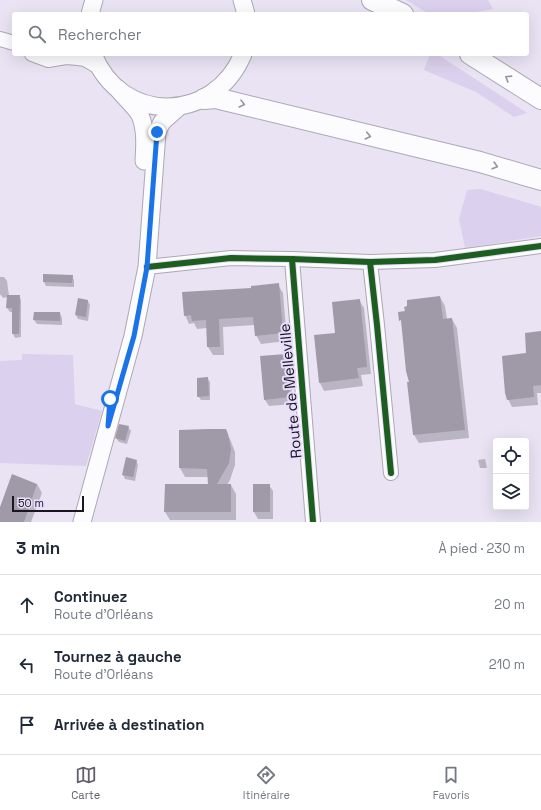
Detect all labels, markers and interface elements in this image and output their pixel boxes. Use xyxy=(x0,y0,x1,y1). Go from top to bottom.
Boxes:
search box xyxy=(12,12,529,56)
icon: search xyxy=(26,23,48,45)
text: Rechercher xyxy=(58,25,141,44)
one-way arrow xyxy=(505,75,512,83)
one-way arrow xyxy=(239,100,246,108)
route end xyxy=(148,123,166,141)
one-way arrow xyxy=(365,131,372,139)
one-way arrow xyxy=(492,162,498,170)
street label: Route de Melleville xyxy=(275,323,305,459)
route start xyxy=(101,390,119,408)
map controls xyxy=(493,438,529,510)
button: locate xyxy=(493,438,529,474)
button: layers xyxy=(493,474,529,510)
scale bar xyxy=(12,494,84,513)
text: 50 m xyxy=(18,496,44,510)
text: 3 min xyxy=(16,537,60,559)
text: À pied · 230 m xyxy=(438,540,525,557)
text: Continuez xyxy=(54,587,127,606)
icon: ahead xyxy=(16,594,38,616)
text: 20 m xyxy=(494,596,525,613)
text: Route d'Orléans xyxy=(54,606,153,623)
text: Tournez à gauche xyxy=(54,647,182,666)
icon: left xyxy=(16,654,38,676)
text: 210 m xyxy=(489,656,525,673)
text: Route d'Orléans xyxy=(54,666,153,683)
icon: arrive xyxy=(16,714,38,736)
text: Arrivée à destination xyxy=(54,715,204,734)
tab: Carte xyxy=(71,764,100,802)
tab: Itinéraire xyxy=(243,764,290,802)
tab: Favoris xyxy=(433,764,470,802)

